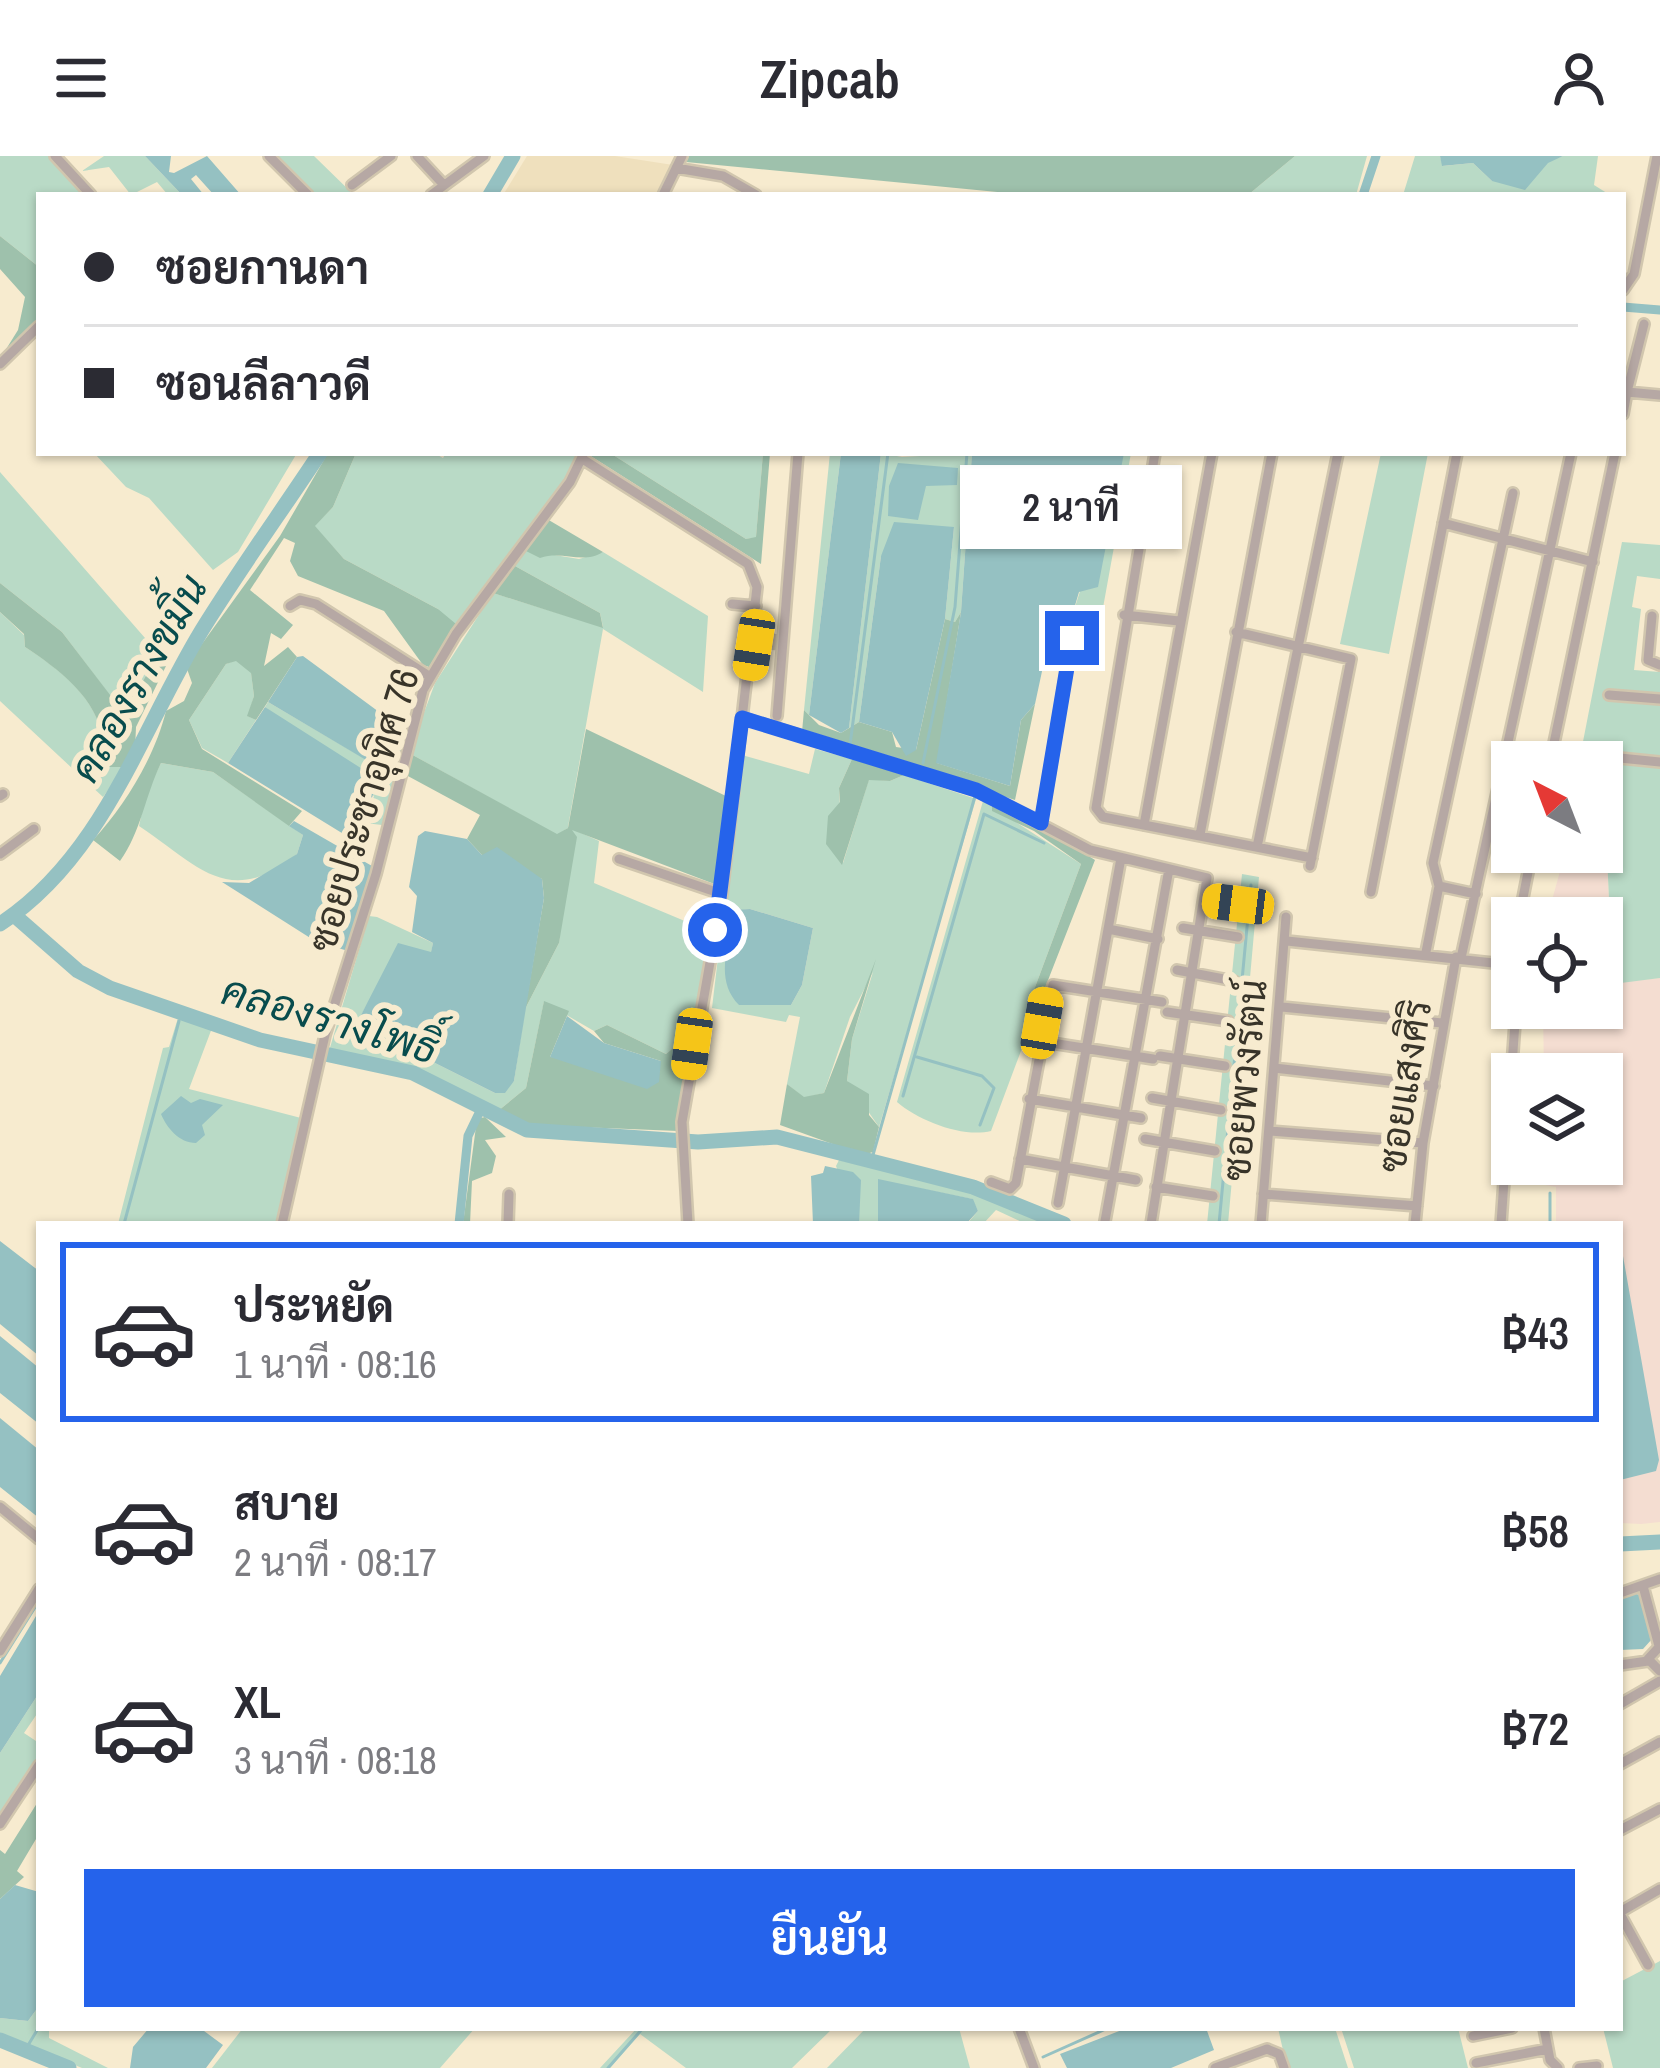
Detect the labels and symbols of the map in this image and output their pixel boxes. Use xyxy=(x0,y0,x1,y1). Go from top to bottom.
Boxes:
callout: 2 นาที xyxy=(961,464,1183,548)
water label: คลองรางขมิ้น xyxy=(48,559,220,792)
car xyxy=(731,607,777,683)
route end xyxy=(1045,611,1099,665)
street label: ซอยประชาอุทิศ 76 xyxy=(295,662,432,958)
north arrow xyxy=(1491,741,1623,873)
car xyxy=(1200,882,1276,926)
route start xyxy=(688,903,742,957)
water label: คลองรางโพธิ์ xyxy=(216,953,454,1079)
street label: ซอยพวงรัตน์ xyxy=(1209,977,1279,1183)
car xyxy=(1018,984,1066,1062)
street label: ซอยแสงศิริ xyxy=(1365,996,1443,1176)
car xyxy=(669,1006,715,1082)

